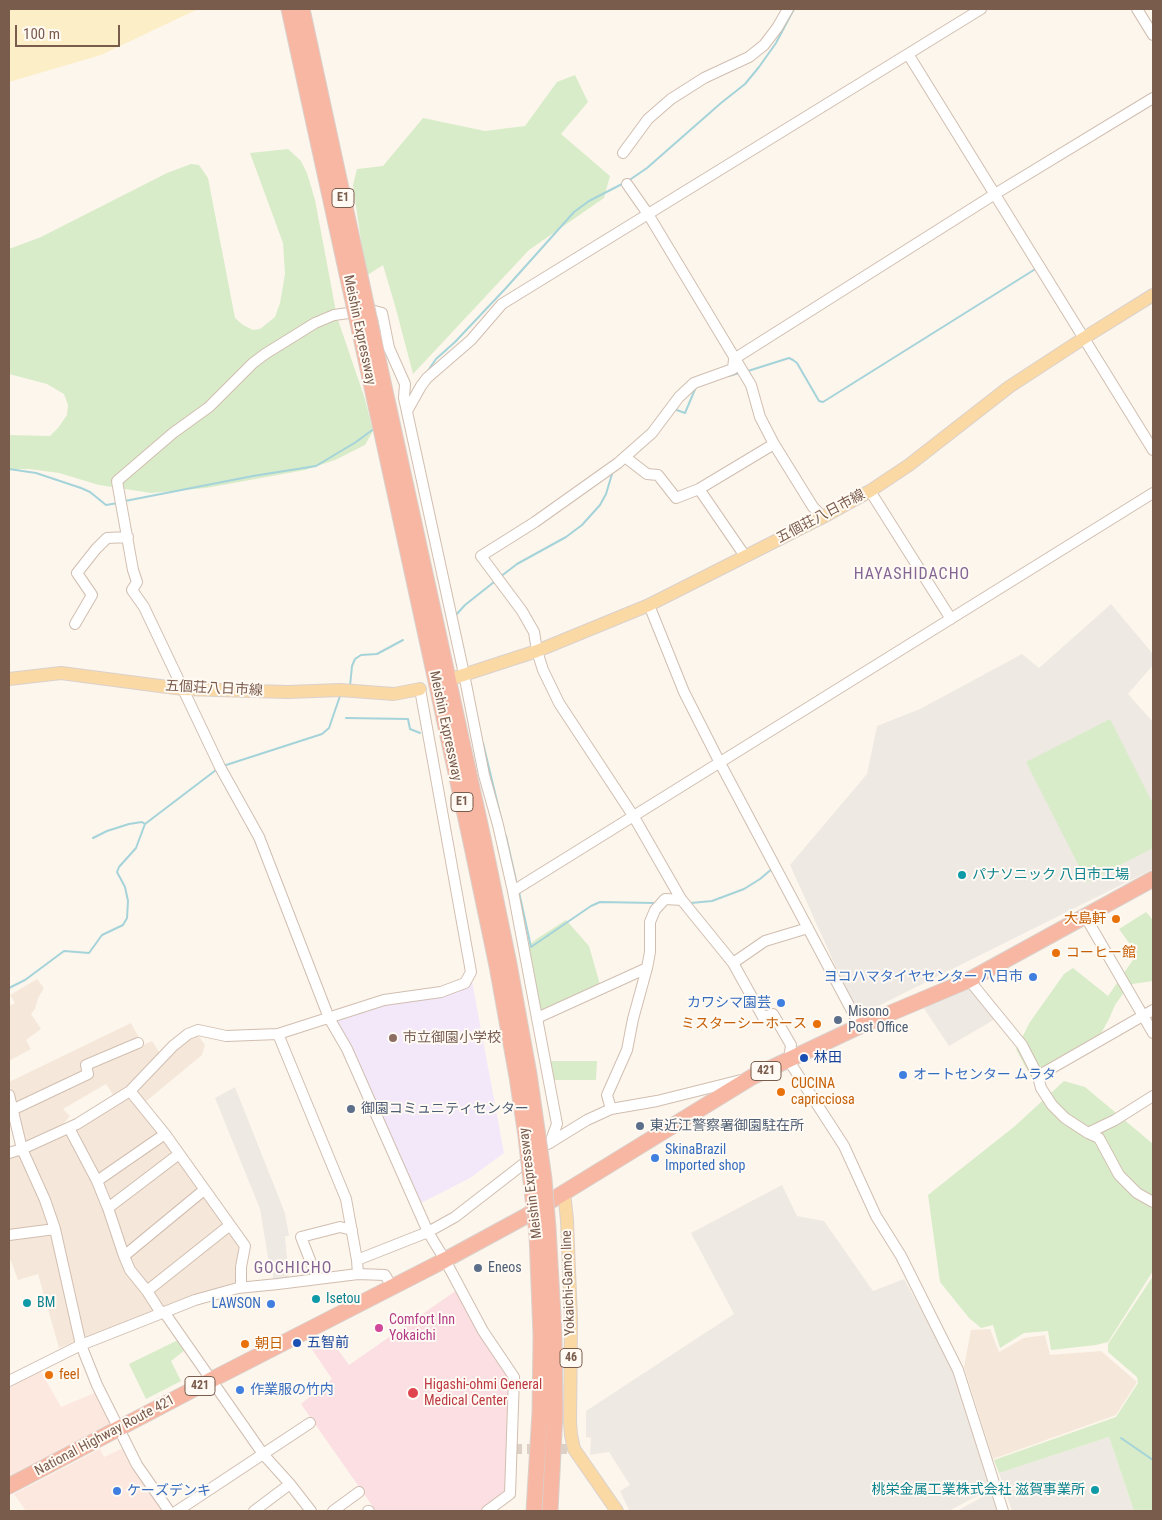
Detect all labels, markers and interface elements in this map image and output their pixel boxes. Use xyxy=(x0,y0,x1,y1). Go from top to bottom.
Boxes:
scale bar xyxy=(18,15,122,47)
text: 100 m xyxy=(23,25,60,43)
road number: E1 xyxy=(332,188,354,208)
street label: Meishin Expressway xyxy=(339,274,379,386)
street label: 五個荘八日市線 xyxy=(774,487,868,547)
district label: HAYASHIDACHO xyxy=(852,565,972,585)
street label: Meishin Expressway xyxy=(425,670,465,782)
street label: 五個荘八日市線 xyxy=(165,678,263,700)
road number: E1 xyxy=(451,792,473,812)
place label: パナソニック 八日市工場 xyxy=(972,867,1129,883)
marker: パナソニック 八日市工場 xyxy=(956,869,968,881)
place label: 大島軒 xyxy=(1064,911,1106,927)
marker: 大島軒 xyxy=(1110,913,1122,925)
place label: コーヒー館 xyxy=(1066,945,1136,961)
marker: コーヒー館 xyxy=(1050,947,1062,959)
place label: ヨコハマタイヤセンター 八日市 xyxy=(824,969,1023,985)
marker: ヨコハマタイヤセンター 八日市 xyxy=(1027,971,1039,983)
place label: カワシマ園芸 xyxy=(687,995,771,1011)
marker: カワシマ園芸 xyxy=(775,997,787,1009)
place label: Misono Post Office xyxy=(848,1004,908,1036)
marker: Misono Post Office xyxy=(832,1014,844,1026)
place label: ミスターシーホース xyxy=(681,1016,807,1032)
marker: ミスターシーホース xyxy=(811,1018,823,1030)
place label: 市立御園小学校 xyxy=(403,1030,501,1046)
marker: 市立御園小学校 xyxy=(387,1032,399,1044)
place label: 林田 xyxy=(814,1050,842,1066)
marker: 林田 xyxy=(798,1052,810,1064)
road number: 421 xyxy=(751,1062,781,1080)
place label: オートセンター ムラタ xyxy=(913,1067,1056,1083)
marker: オートセンター ムラタ xyxy=(897,1069,909,1081)
place label: CUCINA capricciosa xyxy=(791,1076,855,1108)
marker: CUCINA capricciosa xyxy=(775,1086,787,1098)
place label: 御園コミュニティセンター xyxy=(361,1101,529,1117)
marker: 御園コミュニティセンター xyxy=(345,1103,357,1115)
place label: 東近江警察署御園駐在所 xyxy=(650,1118,804,1134)
marker: 東近江警察署御園駐在所 xyxy=(634,1120,646,1132)
street label: Meishin Expressway xyxy=(516,1127,546,1239)
place label: SkinaBrazil Imported shop xyxy=(665,1142,746,1174)
marker: SkinaBrazil Imported shop xyxy=(649,1152,661,1164)
street label: Yokaichi-Gamo line xyxy=(559,1230,579,1336)
district label: GOCHICHO xyxy=(253,1259,333,1279)
place label: Eneos xyxy=(488,1260,522,1276)
marker: Eneos xyxy=(472,1262,484,1274)
place label: Isetou xyxy=(326,1291,360,1307)
marker: Isetou xyxy=(310,1293,322,1305)
place label: BM xyxy=(37,1295,55,1311)
place label: LAWSON xyxy=(212,1296,261,1312)
marker: BM xyxy=(21,1297,33,1309)
marker: LAWSON xyxy=(265,1298,277,1310)
place label: Comfort Inn Yokaichi xyxy=(389,1312,455,1344)
marker: Comfort Inn Yokaichi xyxy=(373,1322,385,1334)
place label: 五智前 xyxy=(307,1335,349,1351)
place label: 朝日 xyxy=(255,1336,283,1352)
marker: 五智前 xyxy=(291,1337,303,1349)
marker: 朝日 xyxy=(239,1338,251,1350)
road number: 46 xyxy=(560,1349,582,1368)
place label: feel xyxy=(59,1367,80,1383)
marker: feel xyxy=(43,1369,55,1381)
road number: 421 xyxy=(185,1376,215,1395)
place label: Higashi-ohmi General Medical Center xyxy=(424,1377,542,1410)
place label: 作業服の竹内 xyxy=(250,1382,334,1398)
marker: 作業服の竹内 xyxy=(234,1384,246,1396)
marker: Higashi-ohmi General Medical Center xyxy=(406,1386,420,1400)
street label: National Highway Route 421 xyxy=(32,1392,178,1480)
place label: 桃栄金属工業株式会社 滋賀事業所 xyxy=(872,1482,1085,1498)
place label: ケーズデンキ xyxy=(127,1483,211,1499)
marker: 桃栄金属工業株式会社 滋賀事業所 xyxy=(1089,1484,1101,1496)
marker: ケーズデンキ xyxy=(111,1485,123,1497)

